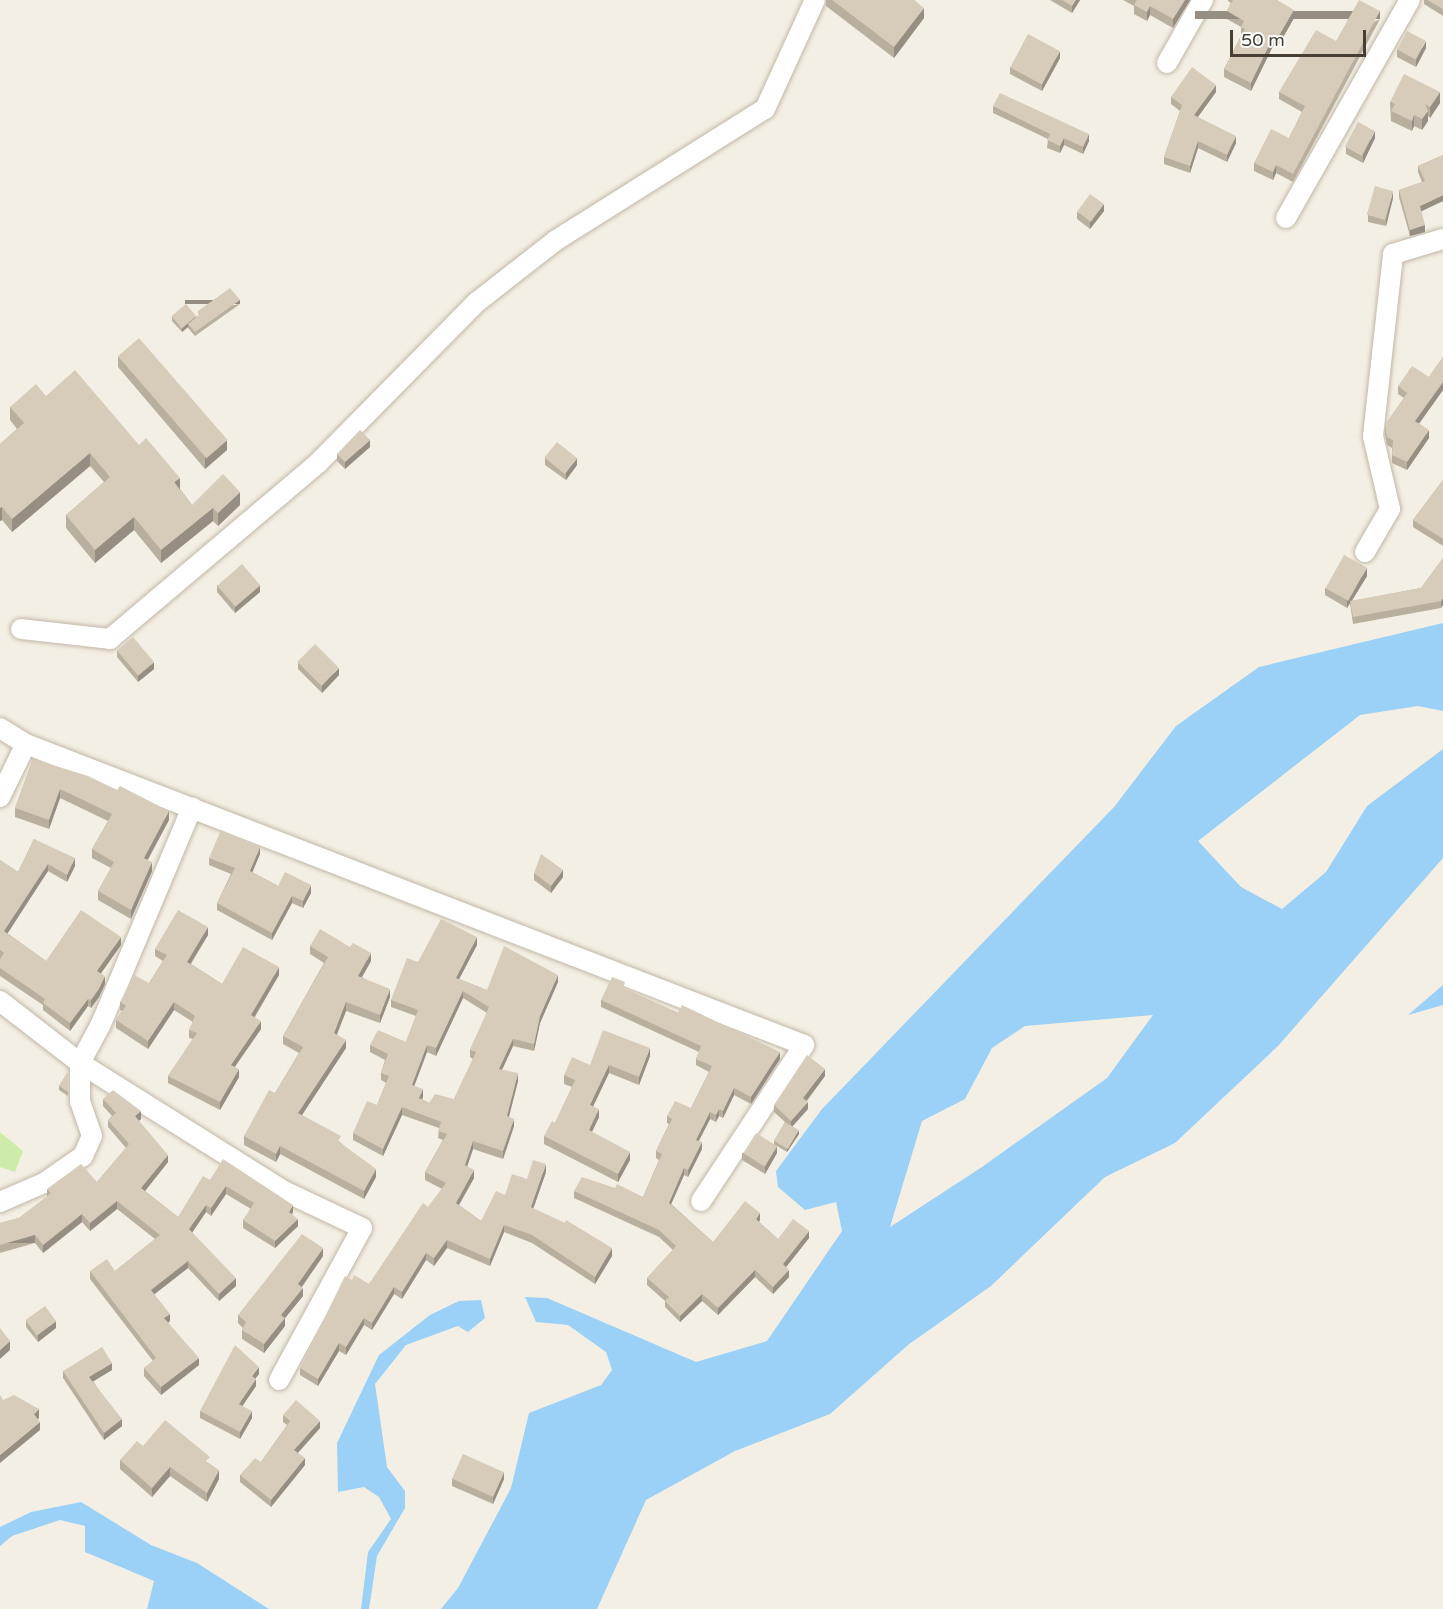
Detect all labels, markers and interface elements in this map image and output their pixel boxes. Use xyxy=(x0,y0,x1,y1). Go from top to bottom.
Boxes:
scale bar xyxy=(1233,18,1370,56)
text: 50 m xyxy=(1241,29,1285,51)

